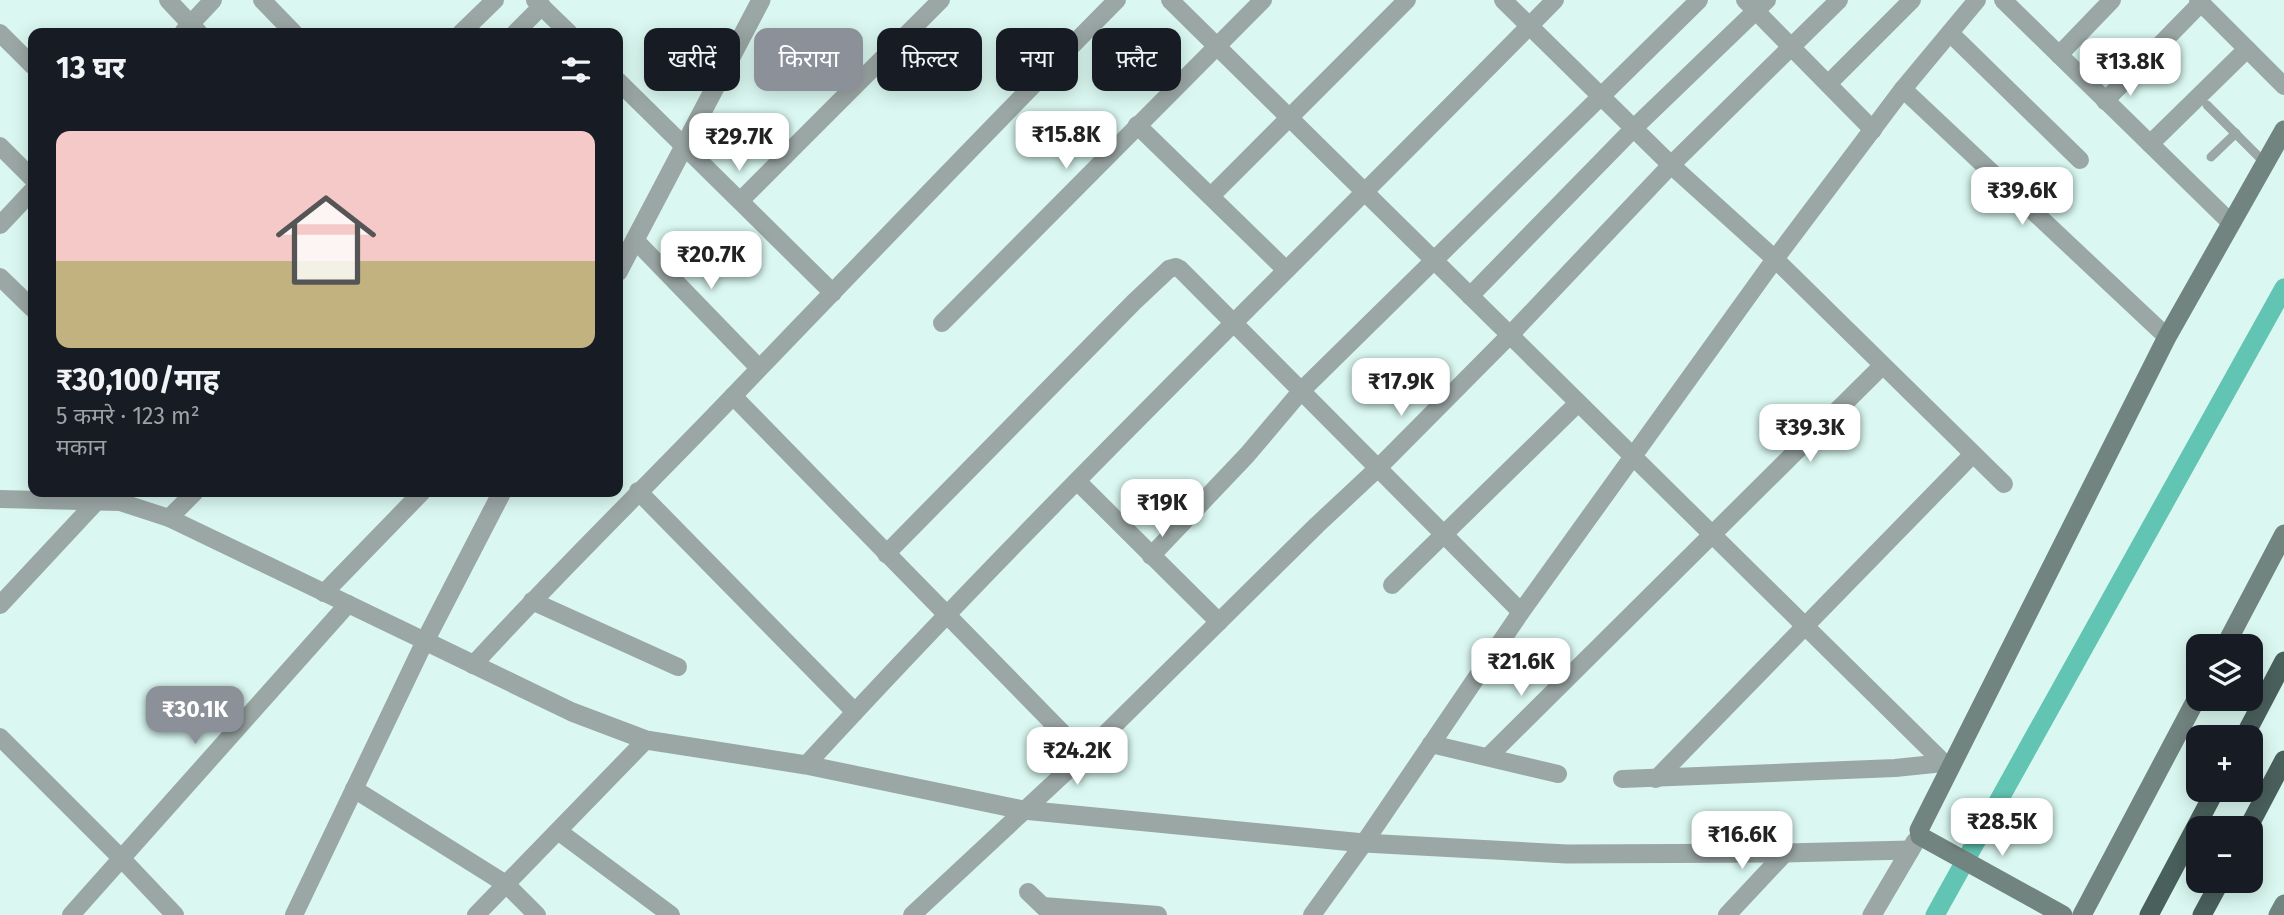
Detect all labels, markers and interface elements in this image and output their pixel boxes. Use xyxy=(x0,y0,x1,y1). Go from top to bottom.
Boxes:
chip: खरीदें xyxy=(644,28,740,91)
chip: किराया xyxy=(754,28,863,91)
chip: फ़िल्टर xyxy=(877,28,982,91)
chip: नया xyxy=(996,28,1078,91)
chip: फ़्लैट xyxy=(1092,28,1181,91)
pin: ₹13.8K xyxy=(2073,38,2187,98)
text: ₹13.8K xyxy=(2096,47,2164,75)
text: 13 घर xyxy=(56,50,125,86)
icon: filters xyxy=(557,51,595,89)
pin: ₹15.8K xyxy=(1009,111,1123,171)
pin: ₹29.7K xyxy=(682,114,796,173)
text: ₹15.8K xyxy=(1032,120,1100,148)
text: ₹29.7K xyxy=(705,122,773,150)
pin: ₹39.6K xyxy=(1965,168,2079,227)
text: ₹39.6K xyxy=(1987,176,2057,204)
icon: home xyxy=(263,177,389,303)
pin: ₹20.7K xyxy=(654,232,768,291)
text: ₹20.7K xyxy=(677,240,745,268)
pin: ₹17.9K xyxy=(1344,358,1458,418)
text: ₹30,100/माह xyxy=(56,362,220,398)
text: ₹17.9K xyxy=(1368,367,1434,395)
text: 5 कमरे · 123 m² xyxy=(56,402,200,430)
pin: ₹39.3K xyxy=(1753,405,1867,464)
text: ₹39.3K xyxy=(1775,413,1845,441)
text: मकान xyxy=(56,433,106,461)
pin: ₹19K xyxy=(1121,480,1203,539)
text: ₹19K xyxy=(1137,488,1187,516)
map controls xyxy=(2186,634,2263,893)
button: layers xyxy=(2186,634,2263,711)
pin: ₹21.6K xyxy=(1464,638,1578,698)
text: ₹21.6K xyxy=(1487,647,1555,675)
pin: ₹30.1K xyxy=(138,686,252,746)
text: ₹30.1K xyxy=(162,695,228,723)
button: + xyxy=(2186,725,2263,802)
pin: ₹24.2K xyxy=(1020,728,1134,787)
text: ₹24.2K xyxy=(1043,736,1111,764)
pin: ₹28.5K xyxy=(1945,798,2059,858)
text: ₹28.5K xyxy=(1967,807,2037,835)
pin: ₹16.6K xyxy=(1685,812,1799,871)
button: − xyxy=(2186,816,2263,893)
text: ₹16.6K xyxy=(1708,820,1776,848)

